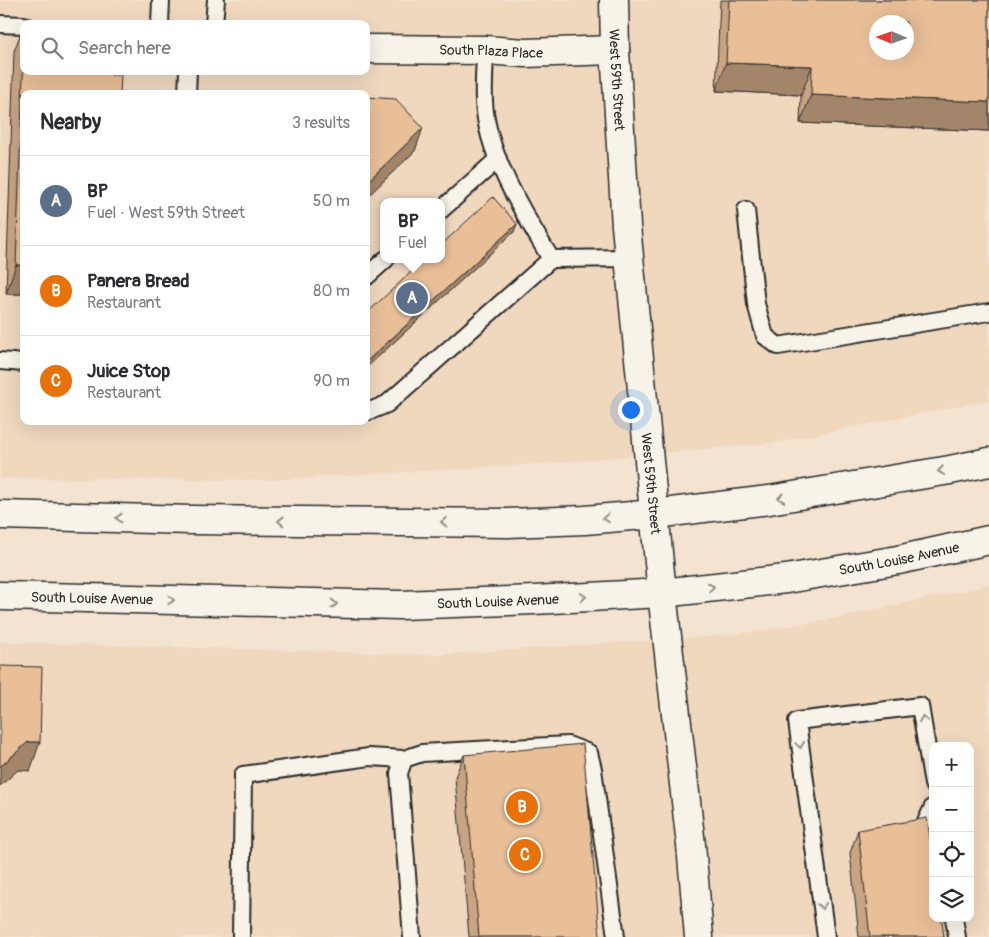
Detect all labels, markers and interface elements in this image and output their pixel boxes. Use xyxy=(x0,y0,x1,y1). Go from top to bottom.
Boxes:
north arrow xyxy=(869,15,914,60)
search box xyxy=(20,20,370,75)
street label: West 59th Street xyxy=(606,29,629,132)
icon: search xyxy=(38,34,66,62)
text: Search here xyxy=(78,36,171,60)
street label: South Plaza Place xyxy=(439,41,543,62)
text: Nearby xyxy=(40,109,101,136)
text: 3 results xyxy=(292,113,350,133)
text: BP xyxy=(87,179,108,203)
text: A xyxy=(51,191,61,211)
text: 50 m xyxy=(313,191,350,211)
popup xyxy=(380,198,445,263)
text: Fuel · West 59th Street xyxy=(87,203,245,223)
text: BP xyxy=(398,209,419,233)
text: Fuel xyxy=(398,233,427,253)
text: Panera Bread xyxy=(87,269,190,293)
pin: A xyxy=(396,279,428,317)
text: B xyxy=(51,281,61,301)
text: 80 m xyxy=(313,281,350,301)
text: Restaurant xyxy=(87,293,161,313)
text: Juice Stop xyxy=(87,359,170,383)
text: C xyxy=(51,371,61,391)
text: 90 m xyxy=(313,371,350,391)
text: Restaurant xyxy=(87,383,161,403)
your location xyxy=(618,397,644,423)
street label: West 59th Street xyxy=(638,432,665,535)
one-way arrow xyxy=(937,466,946,476)
one-way arrow xyxy=(777,493,785,503)
one-way arrow xyxy=(602,512,610,523)
one-way arrow xyxy=(114,513,122,523)
one-way arrow xyxy=(277,516,284,526)
one-way arrow xyxy=(439,517,447,527)
street label: South Louise Avenue xyxy=(837,538,961,578)
one-way arrow xyxy=(707,582,715,593)
street label: South Louise Avenue xyxy=(31,588,153,608)
street label: South Louise Avenue xyxy=(436,590,559,612)
one-way arrow xyxy=(580,592,588,603)
one-way arrow xyxy=(168,595,175,605)
one-way arrow xyxy=(330,599,338,609)
one-way arrow xyxy=(918,714,928,723)
one-way arrow xyxy=(794,741,805,749)
map controls xyxy=(929,742,974,922)
button: + xyxy=(929,742,974,787)
button: − xyxy=(929,787,974,832)
pin: B xyxy=(506,788,538,826)
button: locate xyxy=(929,832,974,877)
pin: C xyxy=(509,836,541,874)
button: layers xyxy=(929,877,974,922)
one-way arrow xyxy=(816,902,826,910)

